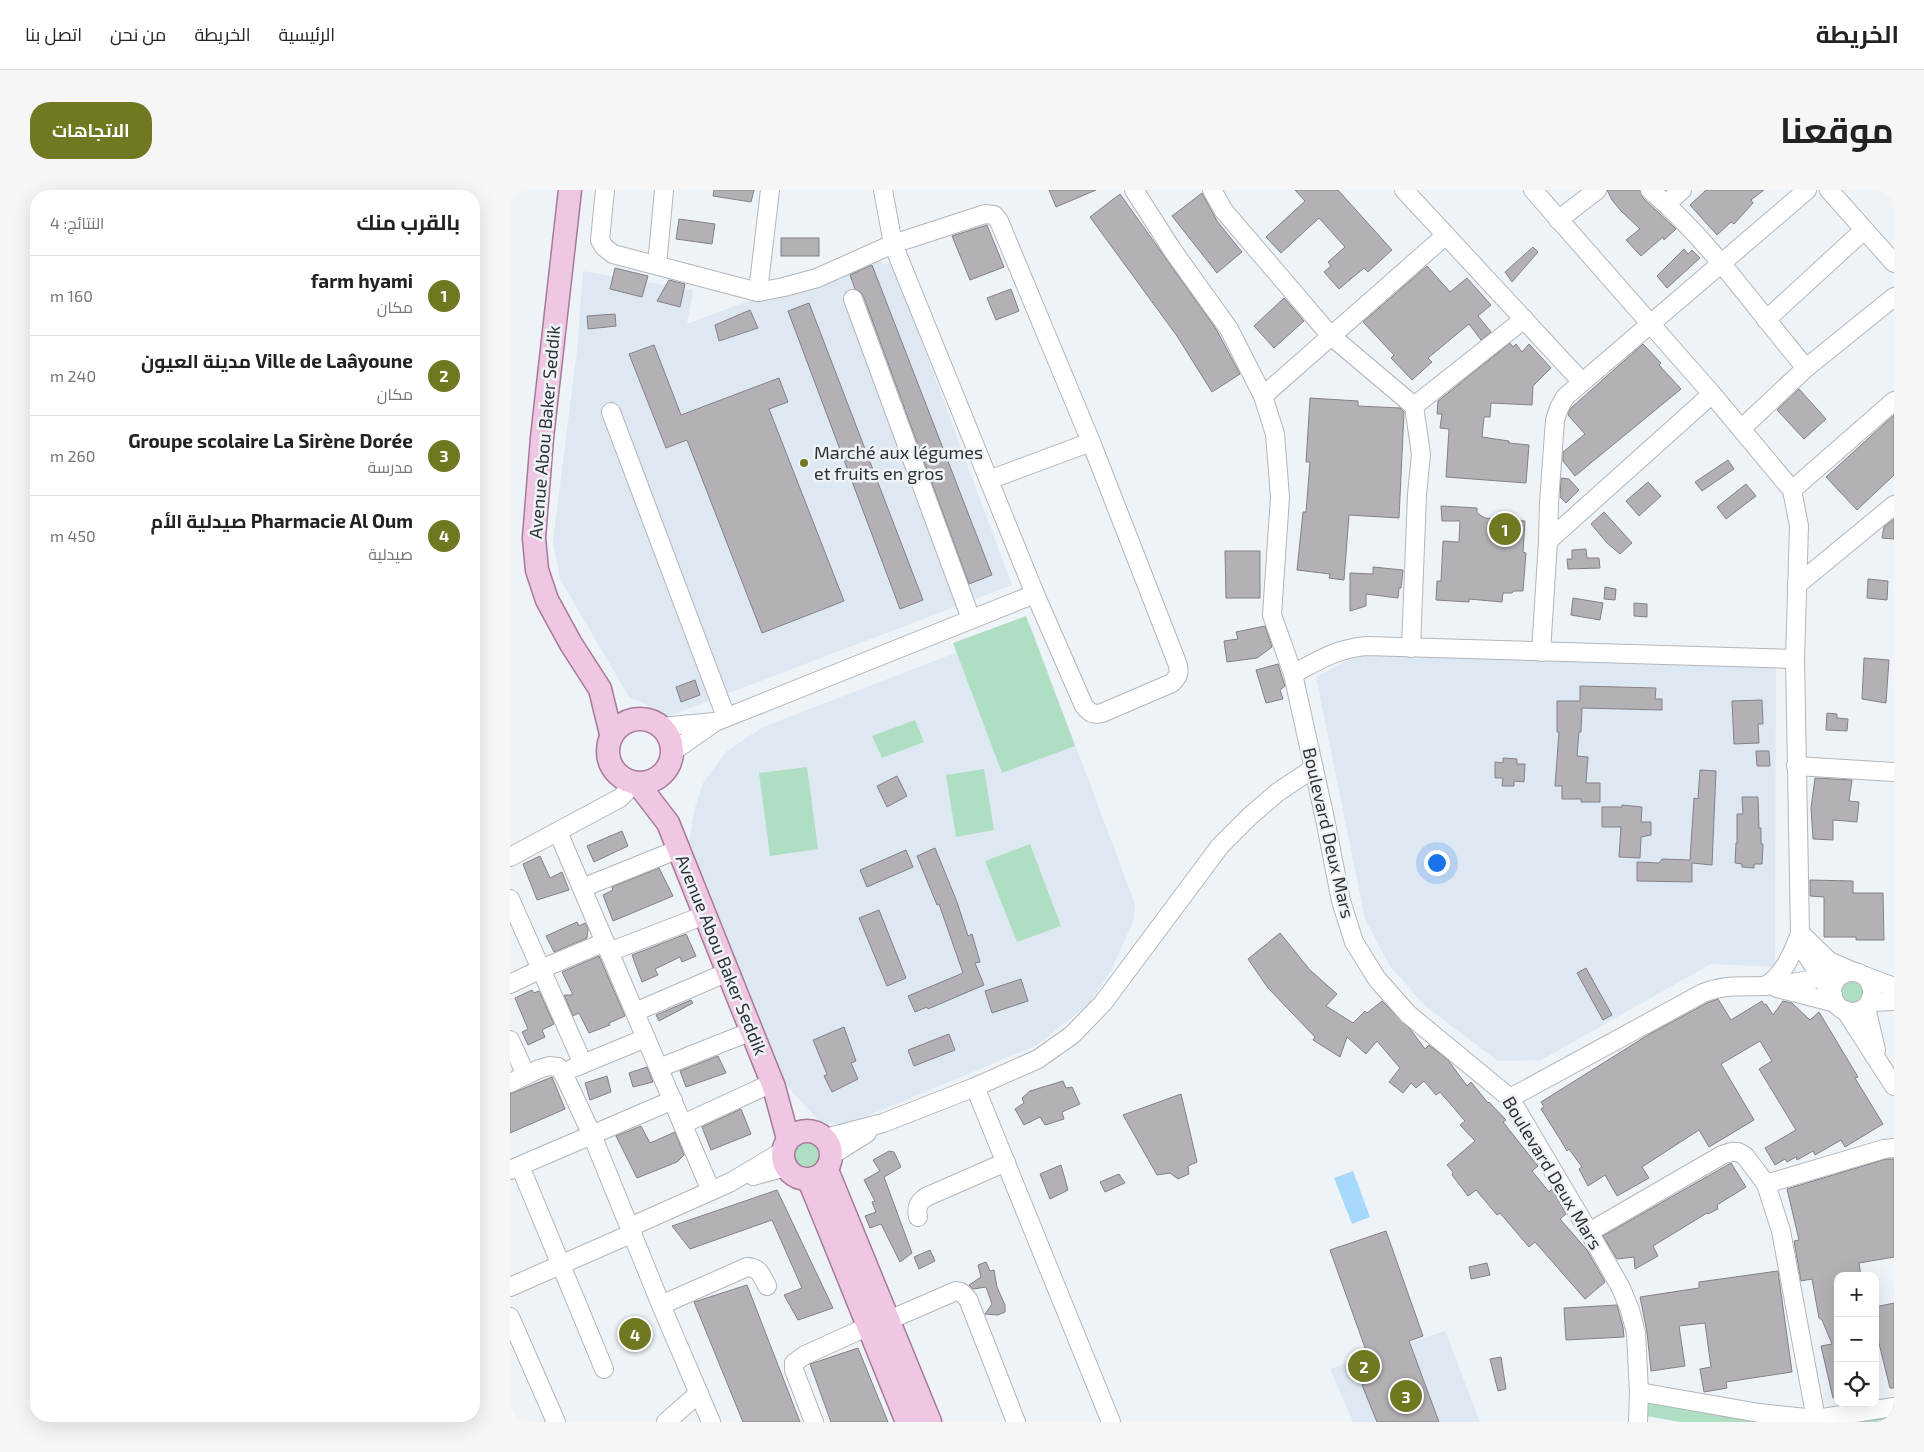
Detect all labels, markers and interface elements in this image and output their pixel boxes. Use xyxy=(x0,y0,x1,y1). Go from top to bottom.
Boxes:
text: الخريطة xyxy=(1816,19,1899,48)
text: اتصل بنا xyxy=(25,23,82,45)
text: من نحن xyxy=(110,23,166,45)
text: الخريطة xyxy=(194,23,251,45)
text: الرئيسية xyxy=(279,23,335,45)
button: الاتجاهات xyxy=(30,102,152,159)
text: موقعنا xyxy=(1780,108,1894,150)
text: بالقرب منك xyxy=(356,209,460,234)
text: النتائج: 4 xyxy=(50,213,104,232)
text: farm hyami xyxy=(311,269,413,292)
text: 160 m xyxy=(50,286,93,305)
text: 1 xyxy=(441,286,447,305)
text: مكان xyxy=(377,297,413,316)
street label: Avenue Abou Baker Seddik xyxy=(524,324,564,540)
text: Ville de Laâyoune مدينة العيون xyxy=(141,349,413,372)
text: 240 m xyxy=(50,366,96,385)
text: 2 xyxy=(439,366,449,385)
text: مكان xyxy=(377,384,413,403)
text: Groupe scolaire La Sirène Dorée xyxy=(128,429,413,452)
place label: Marché aux légumes et fruits en gros xyxy=(814,441,983,484)
text: 260 m xyxy=(50,446,95,465)
text: 3 xyxy=(439,446,449,465)
text: مدرسة xyxy=(367,457,413,476)
marker: Marché aux légumes et fruits en gros xyxy=(798,457,810,469)
text: Pharmacie Al Oum صيدلية الأم xyxy=(151,509,413,532)
pin: 1 xyxy=(1489,510,1521,548)
text: 450 m xyxy=(50,526,96,545)
text: 4 xyxy=(439,526,449,545)
text: صيدلية xyxy=(368,544,413,563)
street label: Boulevard Deux Mars xyxy=(1299,745,1359,920)
your location xyxy=(1424,850,1450,876)
street label: Avenue Abou Baker Seddik xyxy=(672,851,772,1058)
street label: Boulevard Deux Mars xyxy=(1498,1092,1607,1253)
map controls xyxy=(1834,1272,1879,1407)
button: + xyxy=(1834,1272,1879,1317)
pin: 4 xyxy=(619,1315,651,1353)
button: − xyxy=(1834,1317,1879,1362)
pin: 2 xyxy=(1348,1347,1380,1385)
button: locate xyxy=(1834,1362,1879,1407)
pin: 3 xyxy=(1390,1377,1422,1415)

